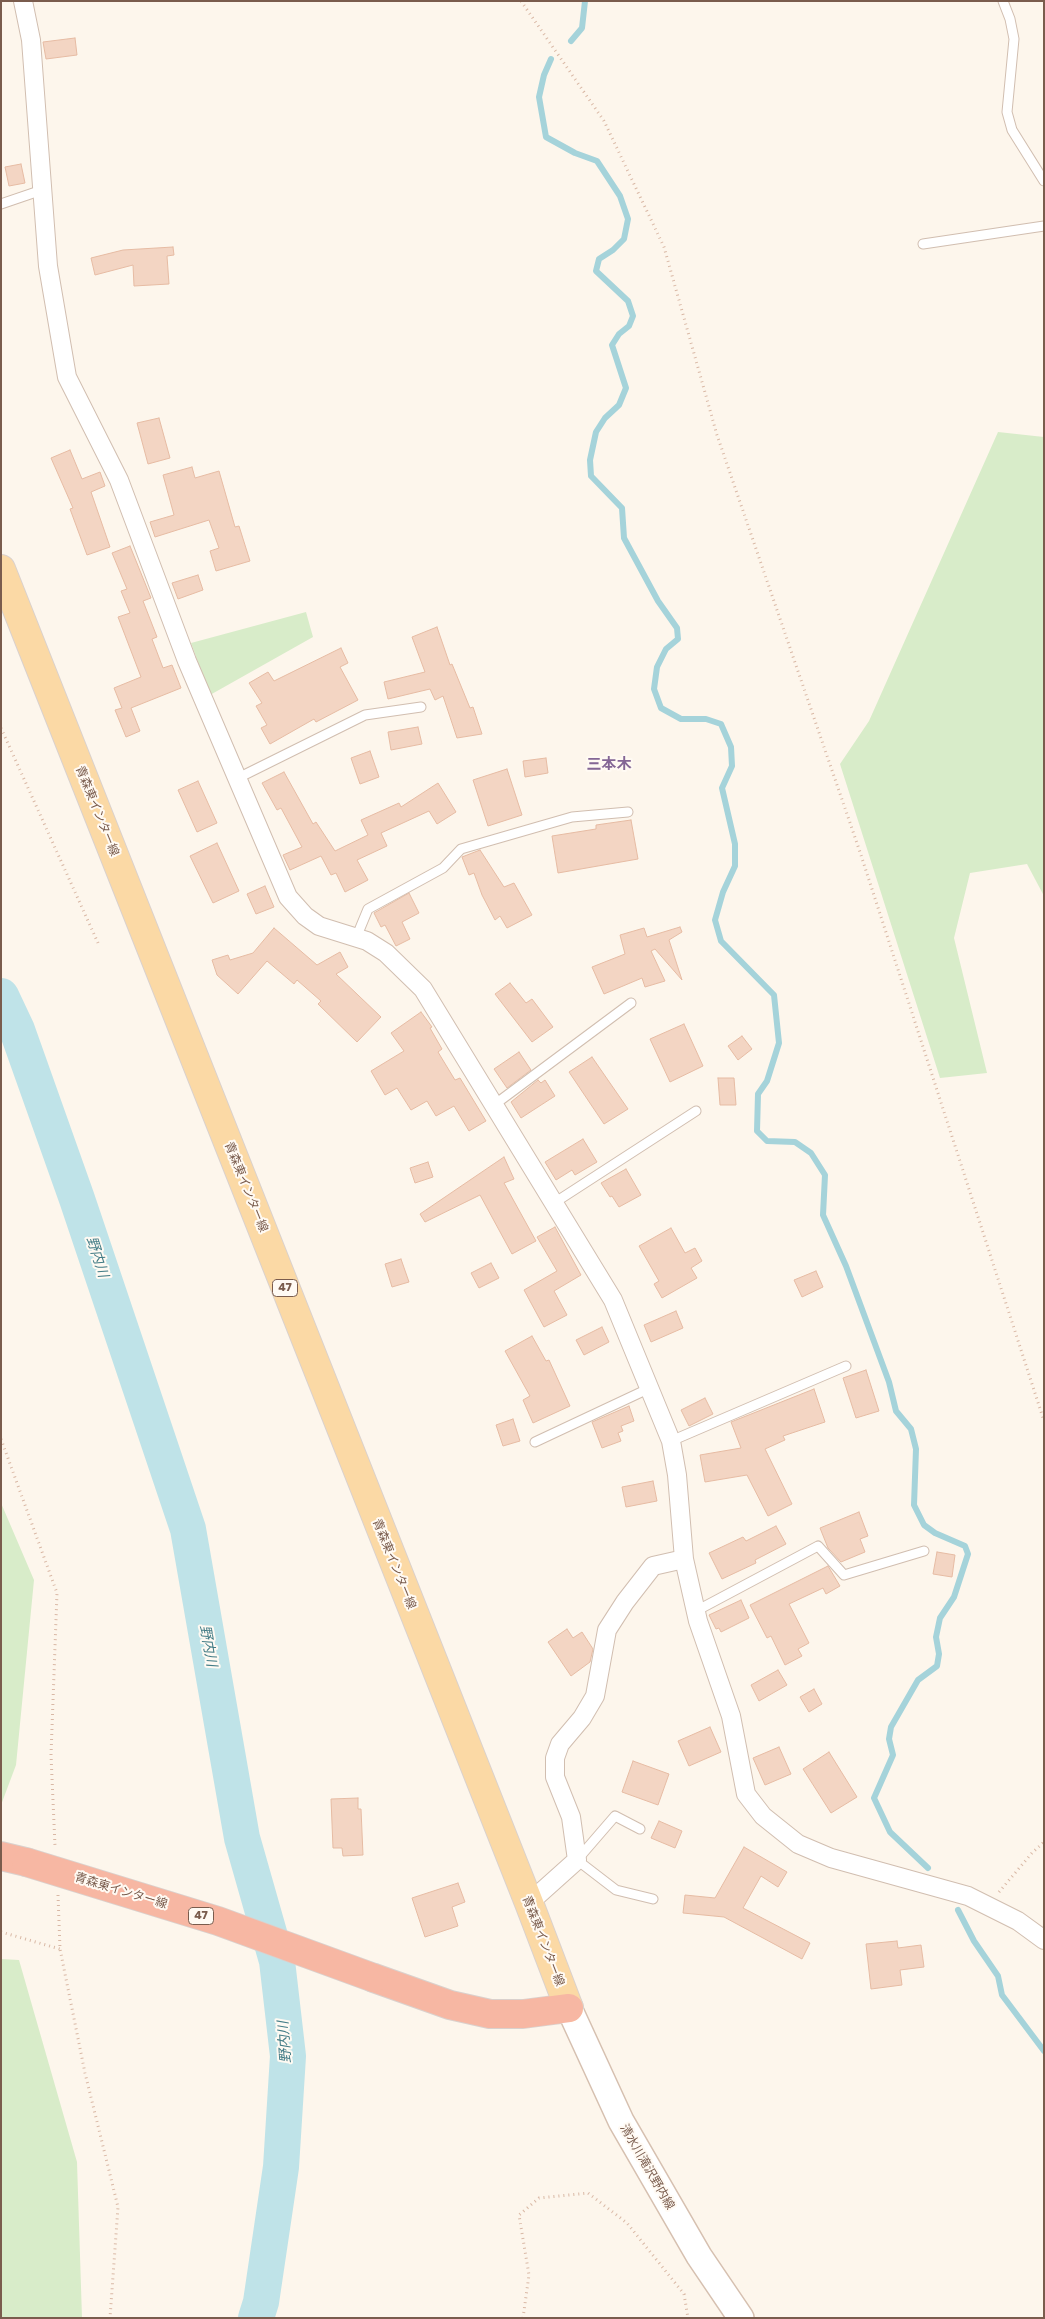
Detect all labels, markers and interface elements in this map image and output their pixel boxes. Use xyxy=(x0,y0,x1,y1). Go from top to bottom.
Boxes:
district label: 三本木 xyxy=(587,756,631,774)
street label: 青森東インター線 xyxy=(72,764,122,858)
street label: 青森東インター線 xyxy=(221,1140,271,1234)
water label: 野内川 xyxy=(83,1234,111,1280)
road number: 47 xyxy=(272,1280,298,1296)
street label: 青森東インター線 xyxy=(369,1517,419,1611)
water label: 野内川 xyxy=(196,1624,220,1668)
street label: 青森東インター線 xyxy=(73,1870,169,1912)
street label: 青森東インター線 xyxy=(519,1894,567,1988)
road number: 47 xyxy=(188,1908,214,1924)
water label: 野内川 xyxy=(275,2020,295,2064)
street label: 清水川滝沢野内線 xyxy=(617,2122,677,2212)

